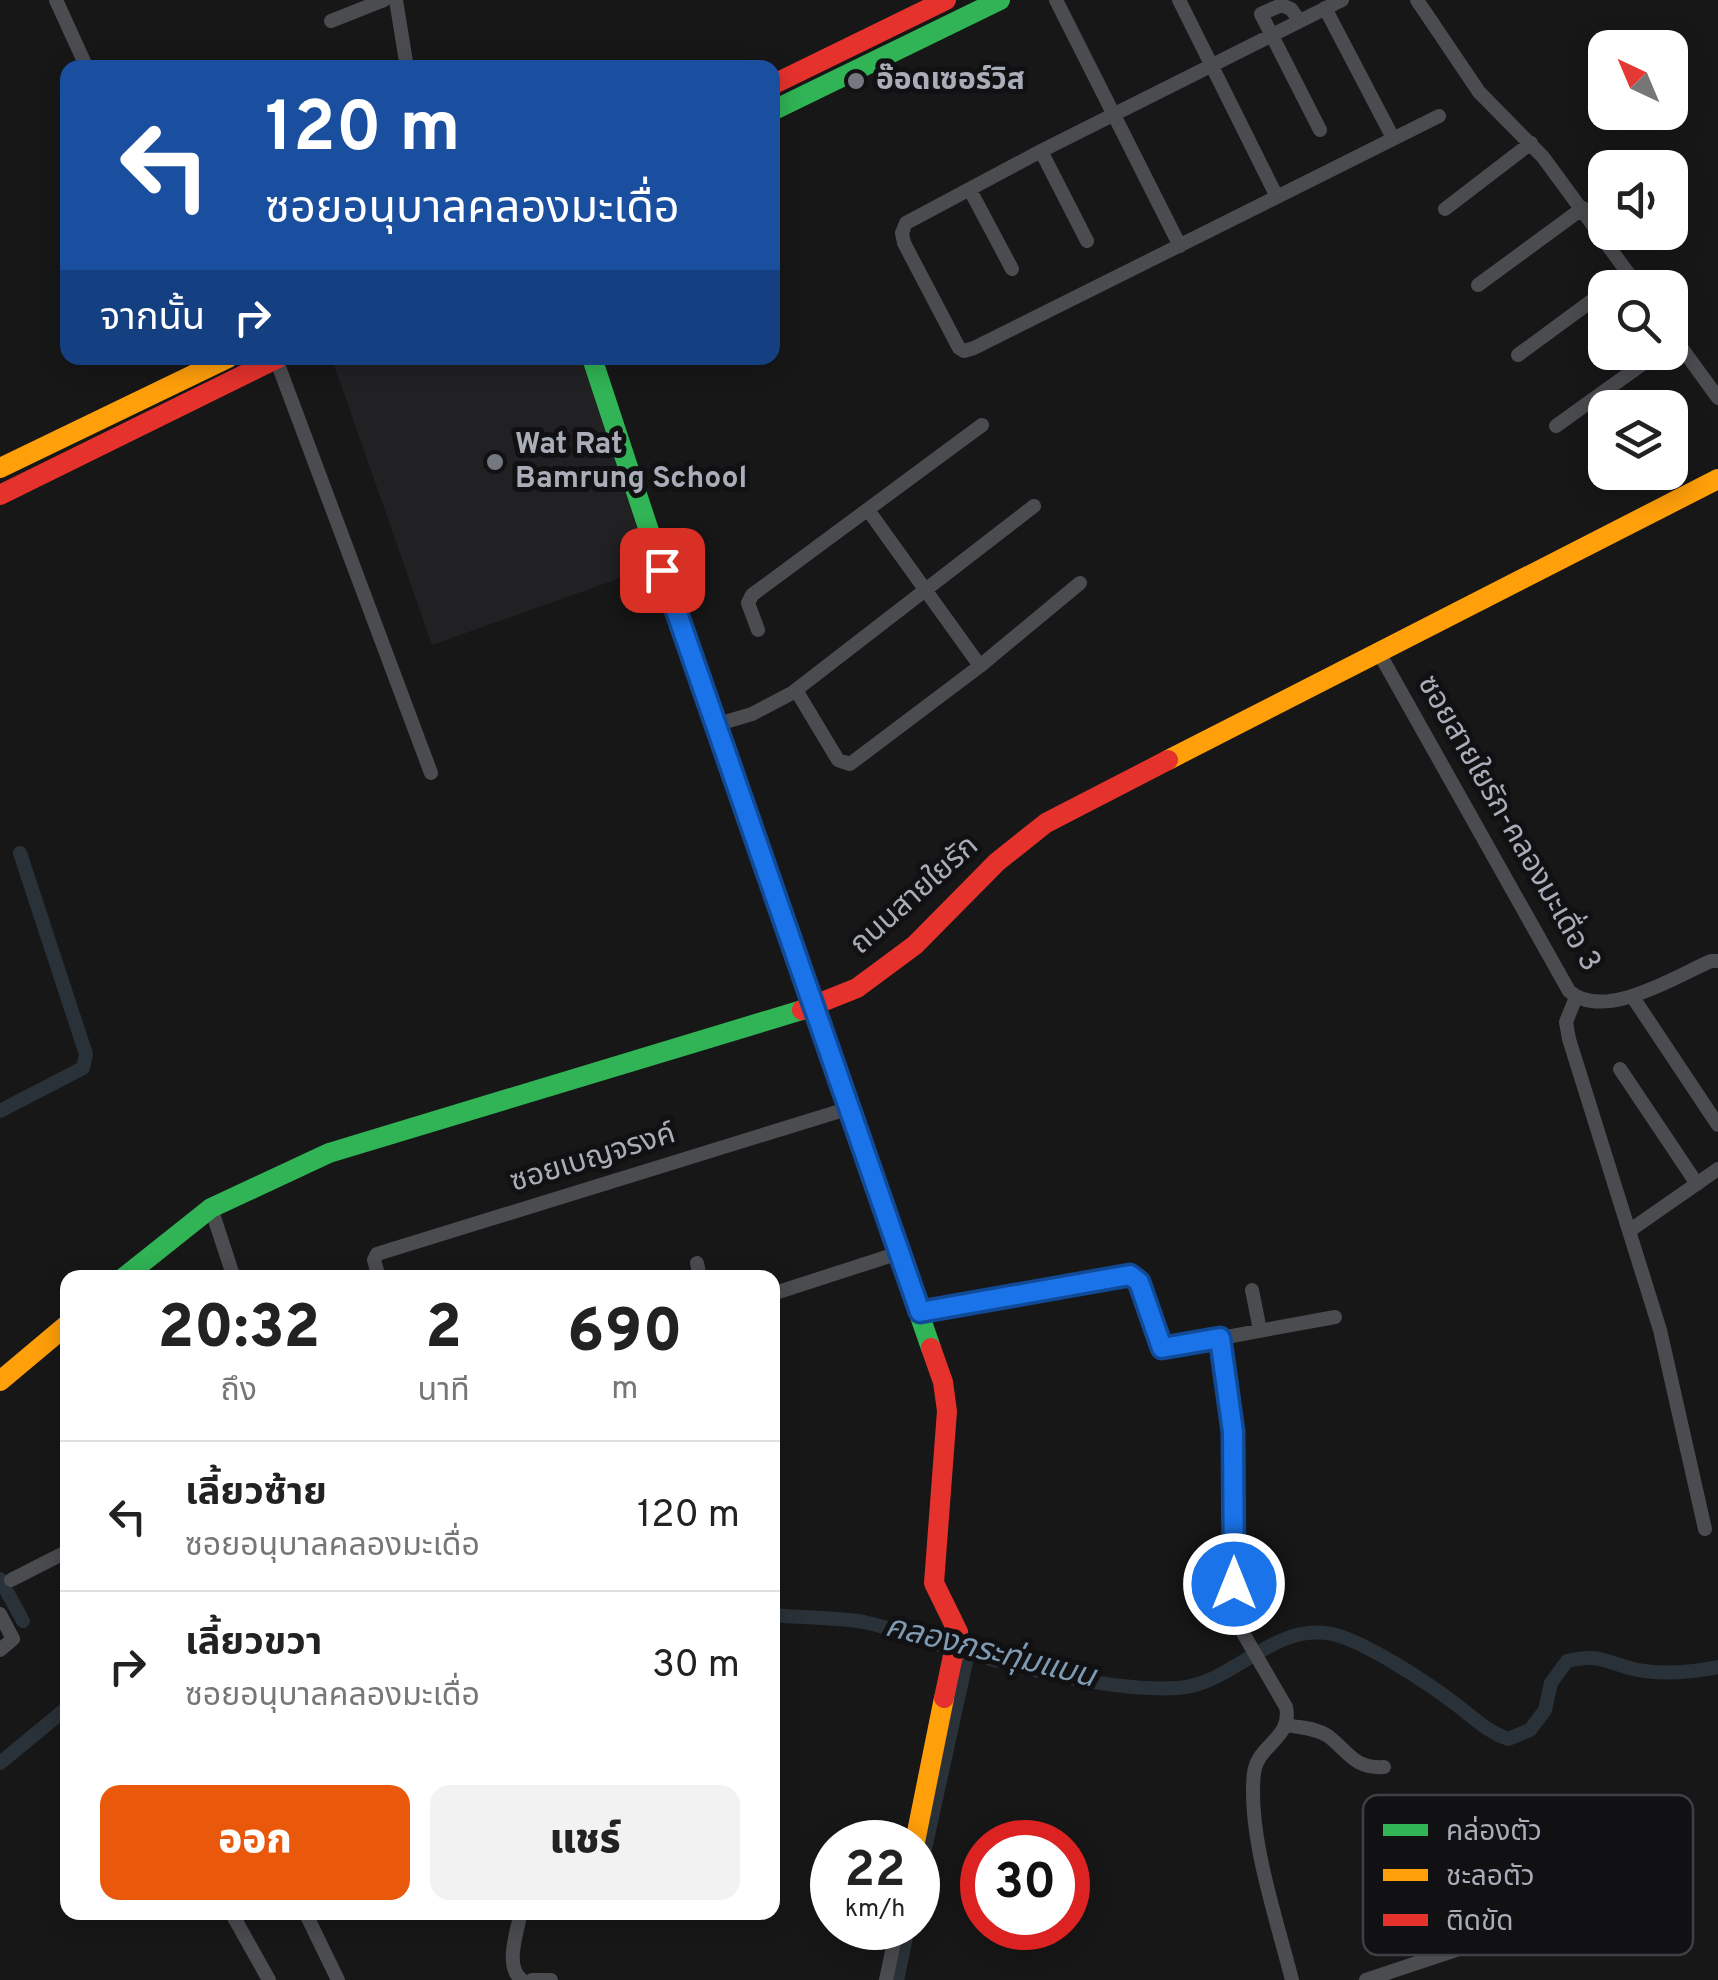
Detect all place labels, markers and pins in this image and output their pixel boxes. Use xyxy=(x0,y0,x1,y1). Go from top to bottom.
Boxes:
place label: อ๊อดเซอร์วิส xyxy=(876,63,1025,100)
marker: อ๊อดเซอร์วิส xyxy=(845,70,867,92)
place label: Wat Rat Bamrung School xyxy=(515,427,747,498)
marker: Wat Rat Bamrung School xyxy=(484,451,506,473)
pin xyxy=(620,528,705,613)

